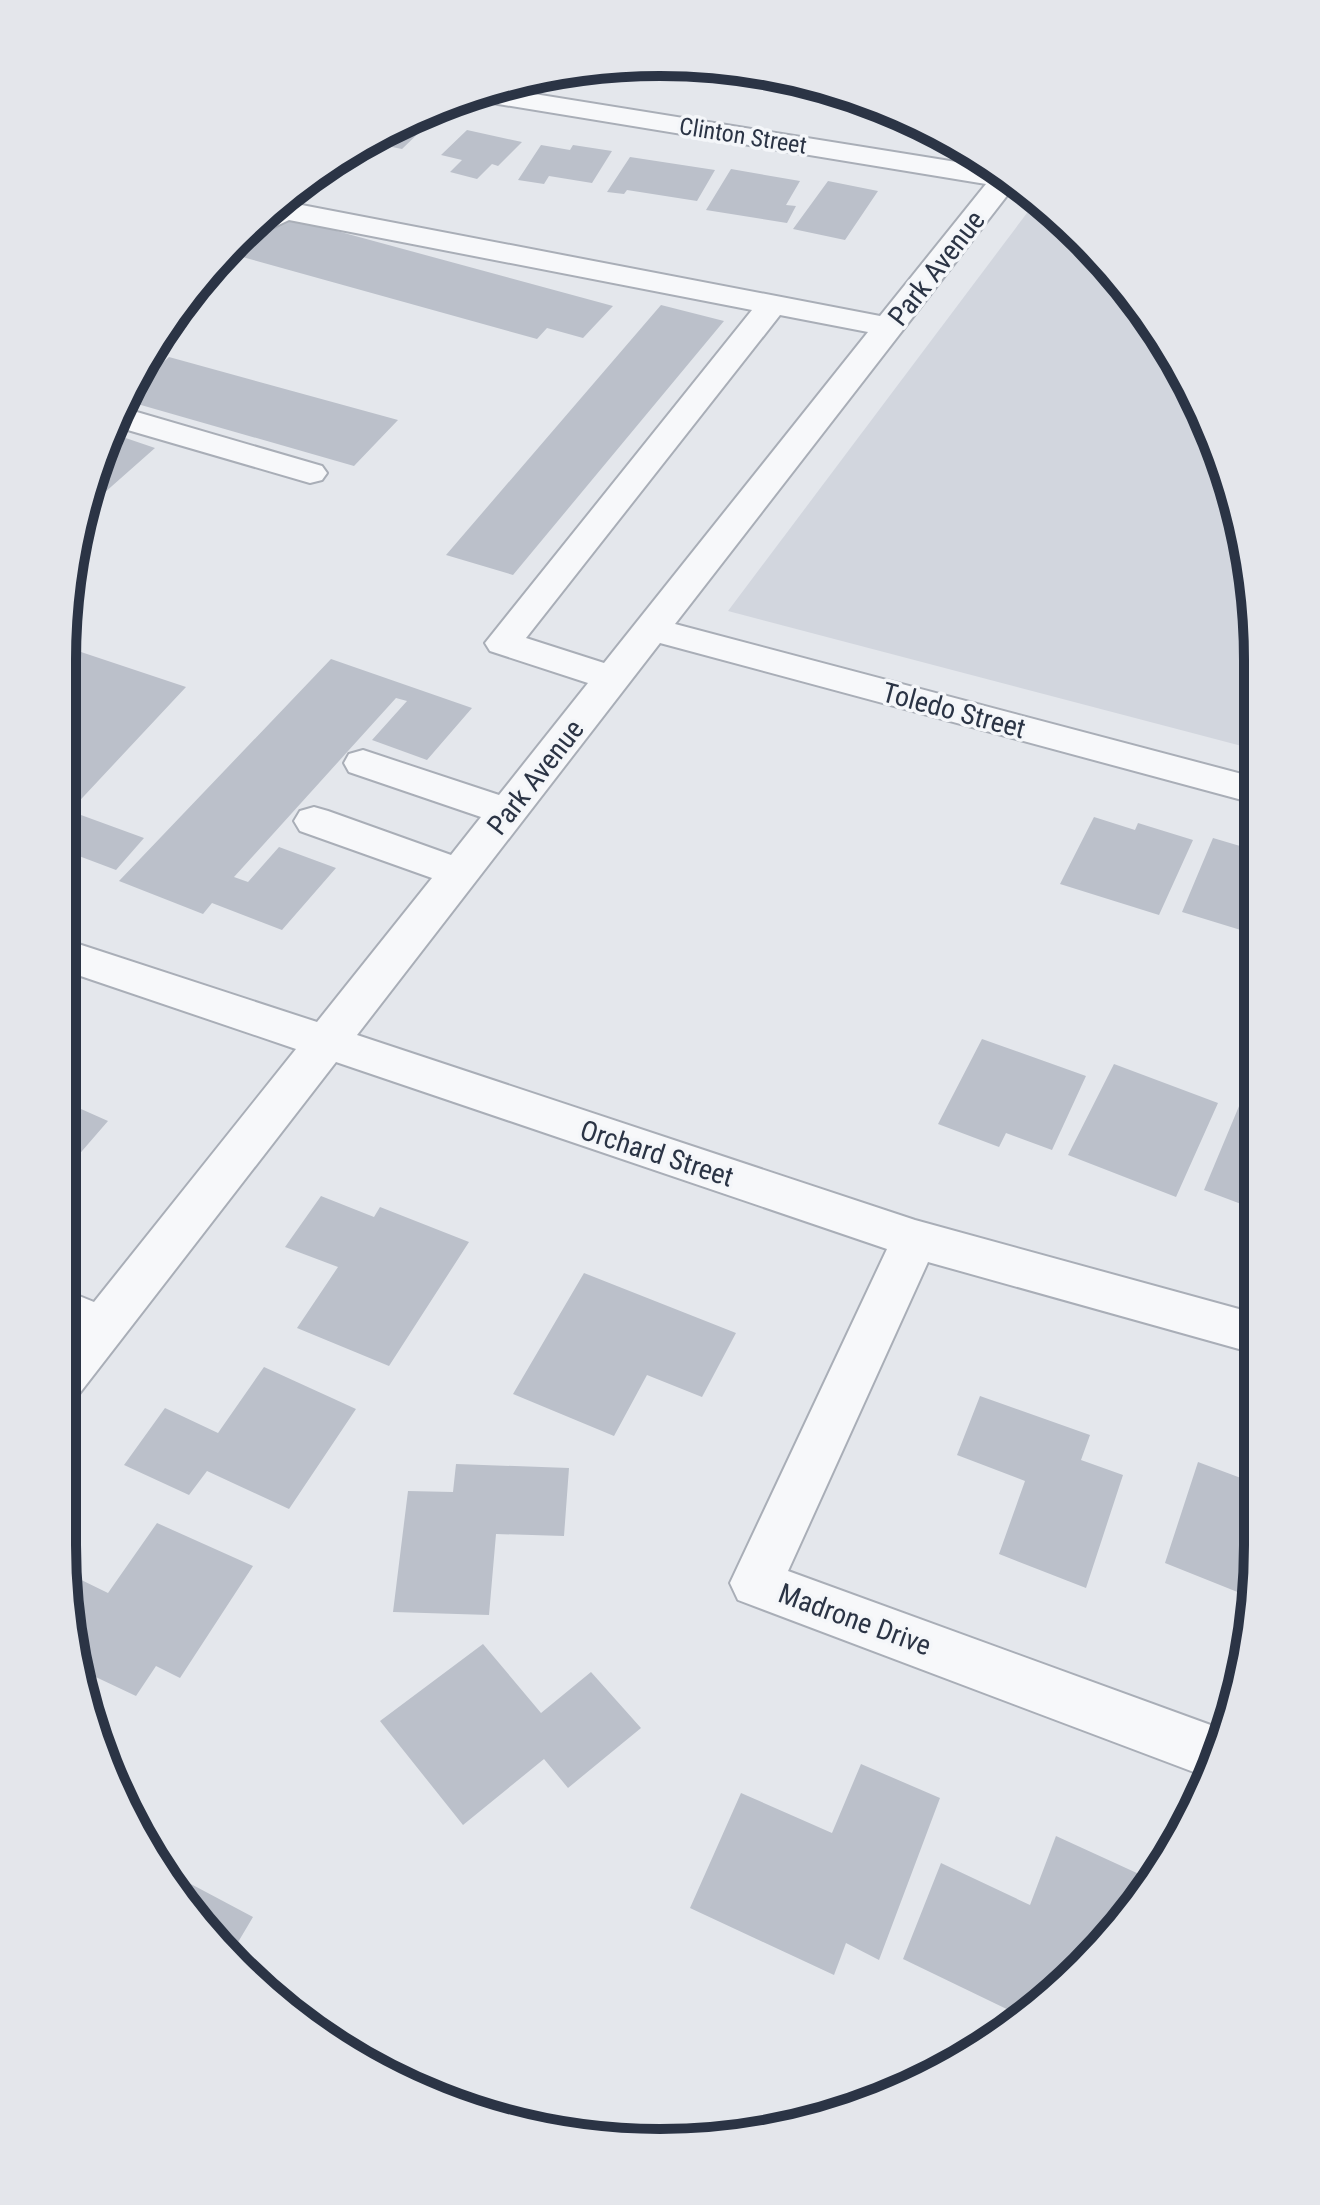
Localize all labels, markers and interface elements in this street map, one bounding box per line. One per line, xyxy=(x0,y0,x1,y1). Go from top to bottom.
street label: Clinton Street xyxy=(677,112,809,160)
street label: Park Avenue xyxy=(881,204,992,332)
street label: Toledo Street xyxy=(879,676,1029,745)
street label: Park Avenue xyxy=(480,713,591,841)
street label: Orchard Street xyxy=(576,1113,738,1194)
street label: Madrone Drive xyxy=(774,1577,936,1662)

